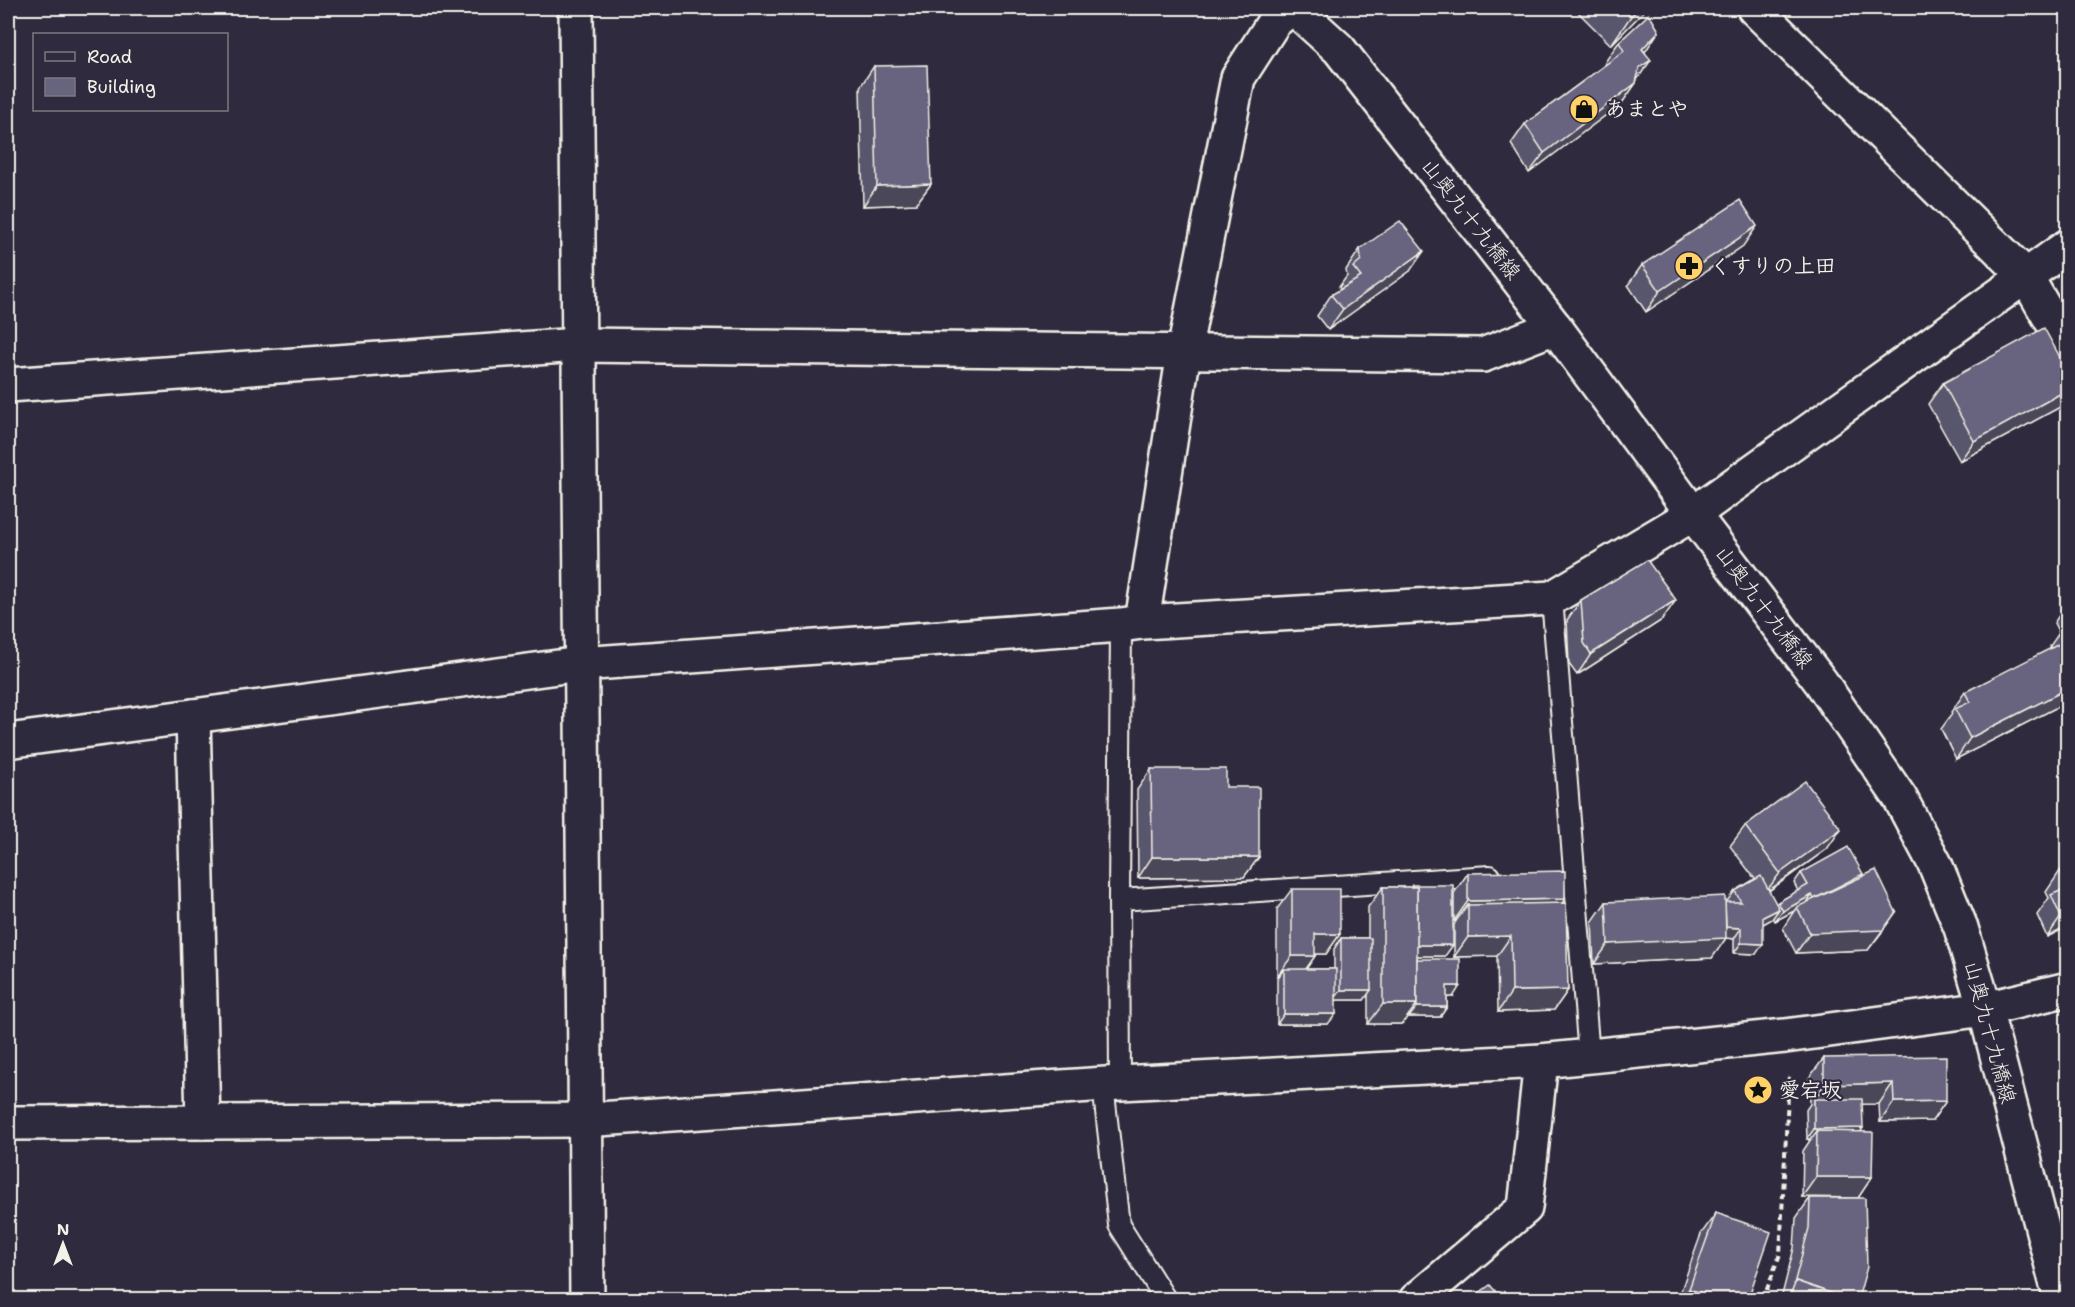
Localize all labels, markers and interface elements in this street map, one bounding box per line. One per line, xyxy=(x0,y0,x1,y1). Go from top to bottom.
legend xyxy=(33,33,228,111)
text: Road xyxy=(87,45,132,69)
text: Building xyxy=(87,75,156,99)
shop icon: あまとや xyxy=(1568,93,1600,125)
place label: あまとや xyxy=(1605,95,1689,123)
street label: 山奥九十九橋線 xyxy=(1415,152,1527,286)
pharmacy icon: くすりの上田 xyxy=(1673,250,1705,282)
place label: くすりの上田 xyxy=(1710,252,1836,280)
street label: 山奥九十九橋線 xyxy=(1709,540,1819,674)
street label: 山奥九十九橋線 xyxy=(1957,957,2023,1107)
place icon: 愛宕坂 xyxy=(1742,1074,1774,1106)
place label: 愛宕坂 xyxy=(1779,1076,1842,1104)
north arrow xyxy=(33,1214,93,1274)
text: N xyxy=(57,1219,69,1240)

